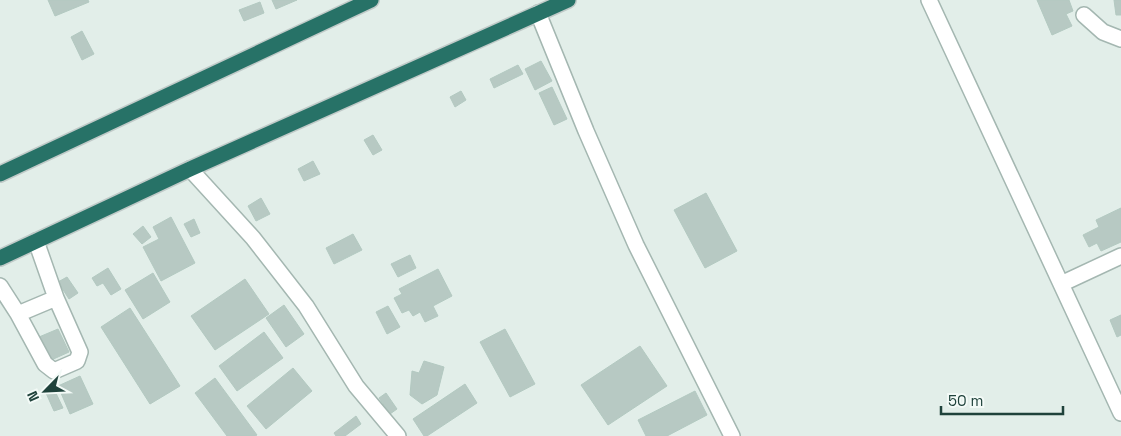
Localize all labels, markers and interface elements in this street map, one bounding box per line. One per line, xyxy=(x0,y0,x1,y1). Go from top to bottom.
north arrow xyxy=(20,366,70,416)
scale bar xyxy=(941,384,1064,416)
text: N xyxy=(23,388,43,404)
text: 50 m xyxy=(948,391,983,410)

